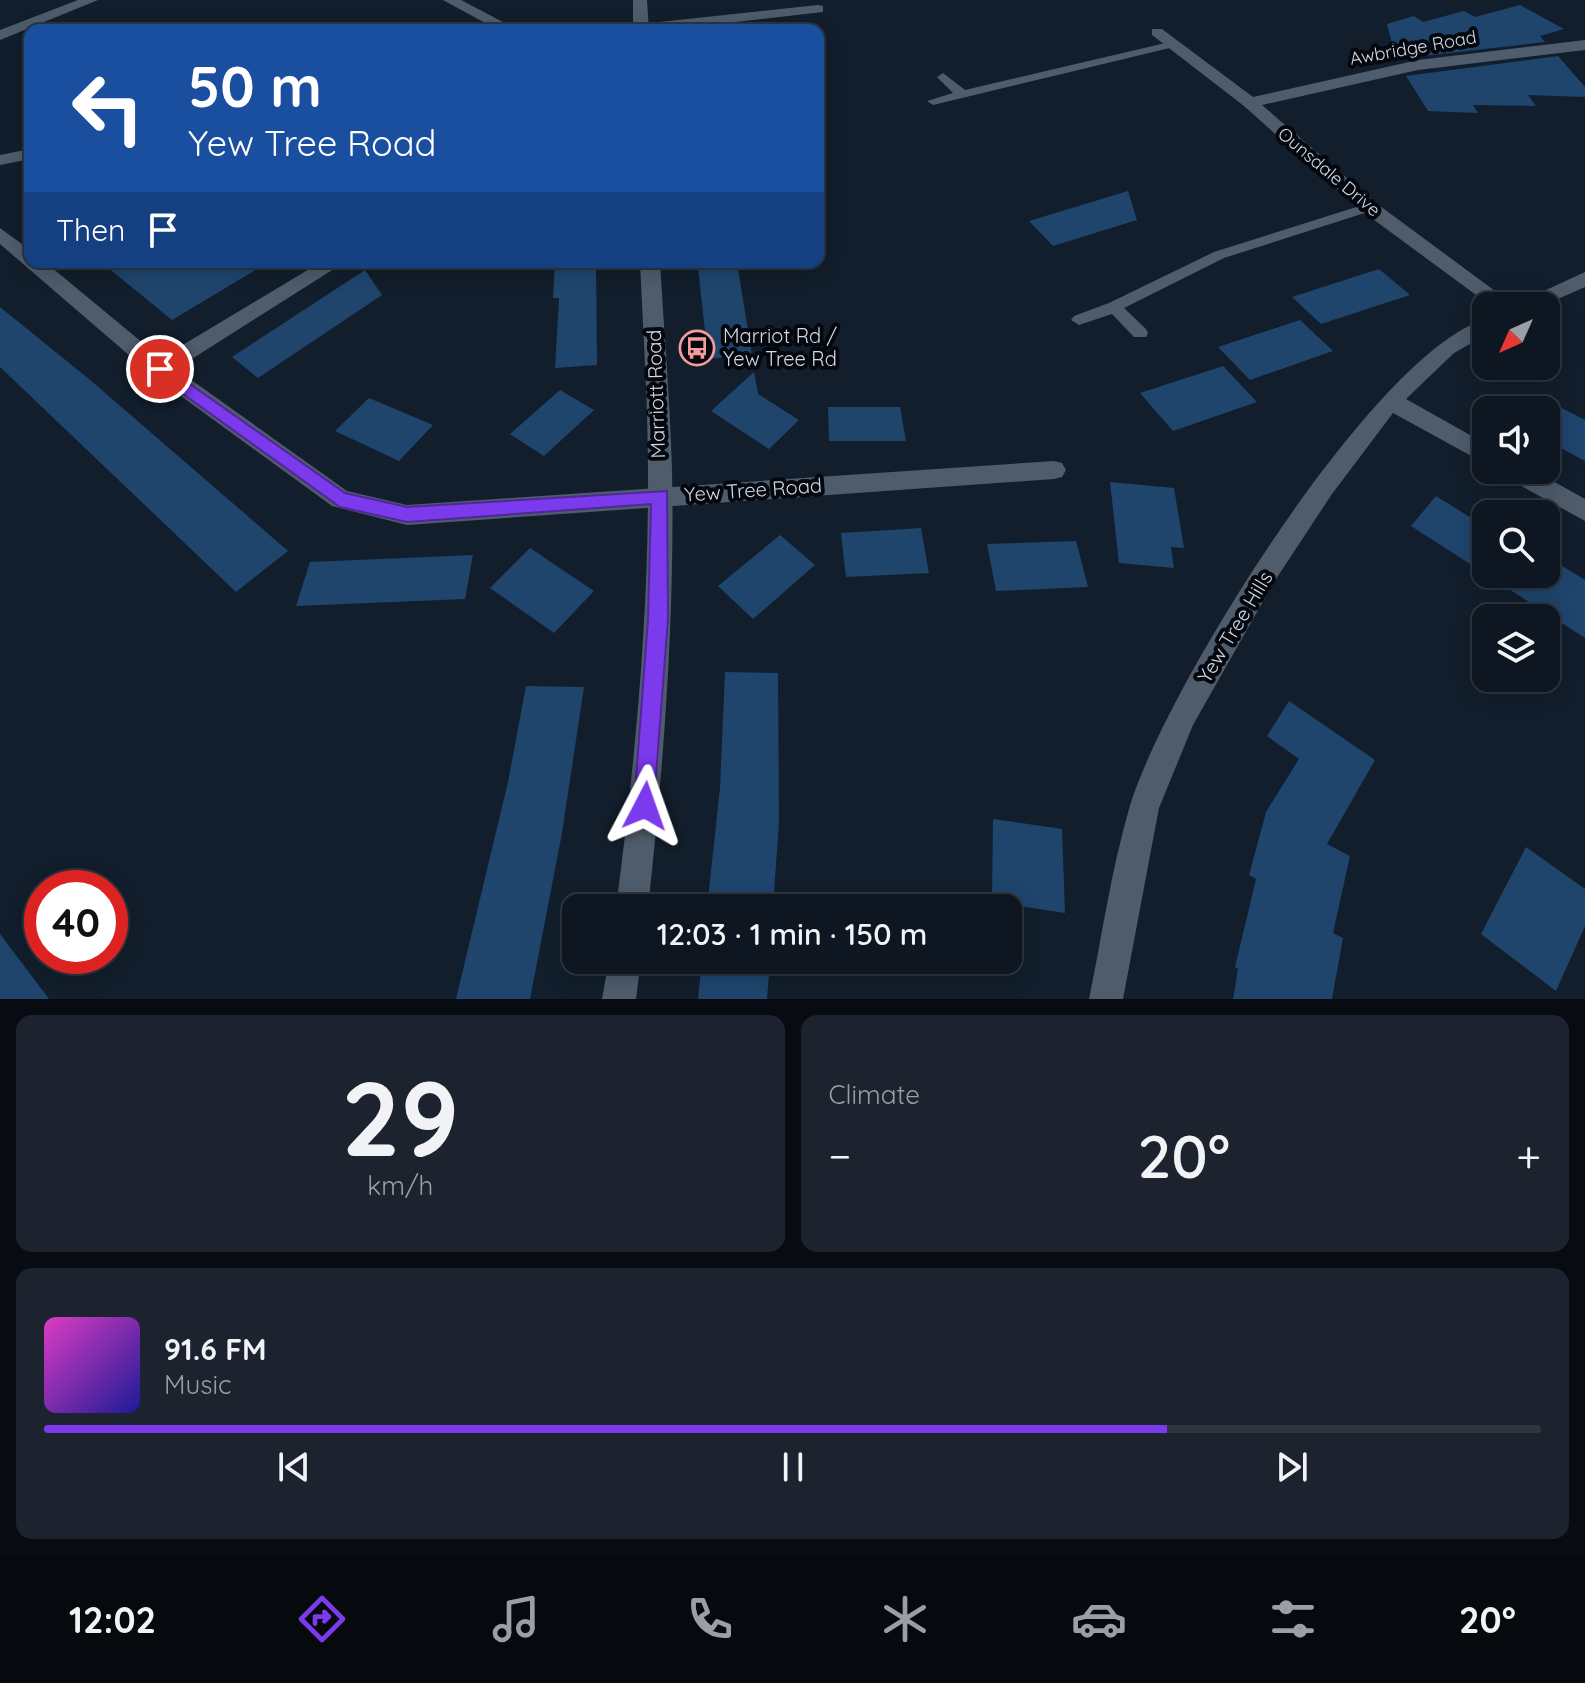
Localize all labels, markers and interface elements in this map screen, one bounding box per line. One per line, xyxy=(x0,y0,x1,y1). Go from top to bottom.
street label: Awbridge Road xyxy=(1348,25,1478,70)
text: 50 m xyxy=(188,51,322,121)
icon: left xyxy=(56,56,160,160)
text: Yew Tree Road xyxy=(188,120,436,165)
street label: Ounsdale Drive xyxy=(1273,122,1385,221)
icon: arrive xyxy=(141,208,185,252)
text: Then xyxy=(56,211,125,249)
north arrow xyxy=(1472,292,1560,380)
map controls xyxy=(1472,292,1560,692)
place label: Marriot Rd / Yew Tree Rd xyxy=(723,323,838,371)
street label: Marriott Road xyxy=(641,329,670,459)
bus stop icon: Marriot Rd / Yew Tree Rd xyxy=(678,329,716,367)
pin xyxy=(126,335,194,403)
icon: arrive xyxy=(138,347,182,391)
button: sound xyxy=(1472,396,1560,484)
street label: Yew Tree Road xyxy=(683,472,823,507)
button: search xyxy=(1472,500,1560,588)
street label: Yew Tree Hills xyxy=(1192,566,1278,687)
button: layers xyxy=(1472,604,1560,692)
position arrow xyxy=(603,764,687,848)
speed limit sign: 40 xyxy=(24,870,128,974)
text: 12:03 · 1 min · 150 m xyxy=(657,915,927,953)
text: 29 xyxy=(341,1052,459,1182)
text: Climate xyxy=(829,1078,920,1111)
text: 20° xyxy=(1137,1118,1230,1193)
text: − xyxy=(829,1128,851,1183)
text: + xyxy=(1516,1128,1541,1183)
text: km/h xyxy=(367,1169,433,1202)
text: 91.6 FM xyxy=(164,1330,267,1368)
text: Music xyxy=(164,1368,232,1401)
icon: previous xyxy=(272,1445,316,1489)
icon: pause xyxy=(771,1445,815,1489)
icon: next xyxy=(1270,1445,1314,1489)
icon: directions xyxy=(294,1591,350,1647)
icon: music xyxy=(488,1591,544,1647)
icon: phone xyxy=(682,1591,738,1647)
icon: climate xyxy=(877,1591,933,1647)
icon: car xyxy=(1071,1591,1127,1647)
icon: filters xyxy=(1265,1591,1321,1647)
text: 12:02 xyxy=(69,1597,156,1642)
text: 20° xyxy=(1459,1597,1516,1642)

